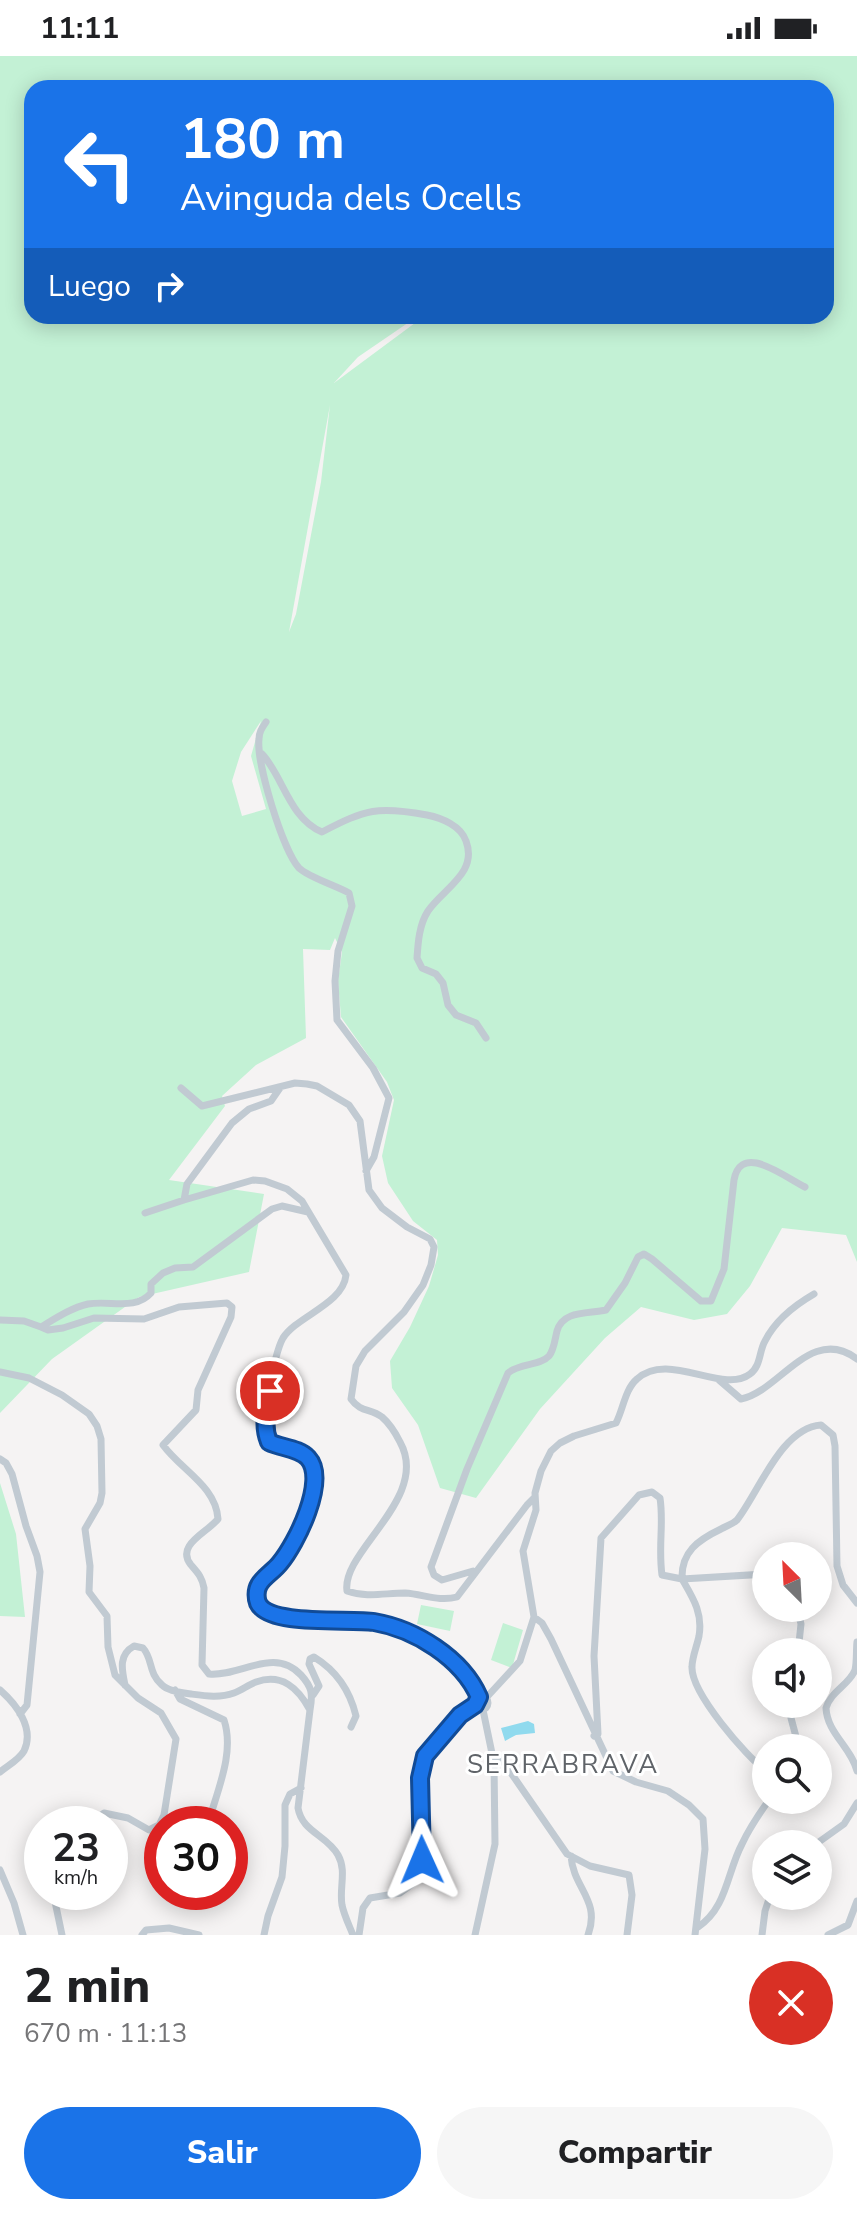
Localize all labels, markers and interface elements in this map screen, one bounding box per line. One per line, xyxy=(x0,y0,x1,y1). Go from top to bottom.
text: 11:11 xyxy=(40,8,119,49)
text: 180 m xyxy=(180,101,345,178)
icon: left xyxy=(48,112,152,216)
text: Avinguda dels Ocells xyxy=(180,174,522,223)
icon: right xyxy=(147,264,191,308)
text: Luego xyxy=(48,266,131,307)
pin xyxy=(236,1357,304,1425)
icon: arrive xyxy=(248,1369,292,1413)
north arrow xyxy=(752,1542,832,1622)
map controls xyxy=(752,1542,832,1910)
button: sound xyxy=(752,1638,832,1718)
button: search xyxy=(752,1734,832,1814)
district label: SERRABRAVA xyxy=(467,1747,659,1782)
speed limit sign: 30 xyxy=(144,1806,248,1910)
position arrow xyxy=(380,1818,464,1902)
text: 23 xyxy=(52,1821,100,1875)
button: layers xyxy=(752,1830,832,1910)
text: km/h xyxy=(54,1864,98,1891)
text: 2 min xyxy=(24,1953,150,2019)
button: close xyxy=(749,1961,833,2045)
text: 670 m · 11:13 xyxy=(24,2016,187,2051)
button: Salir xyxy=(24,2107,421,2199)
button: Compartir xyxy=(437,2107,833,2199)

